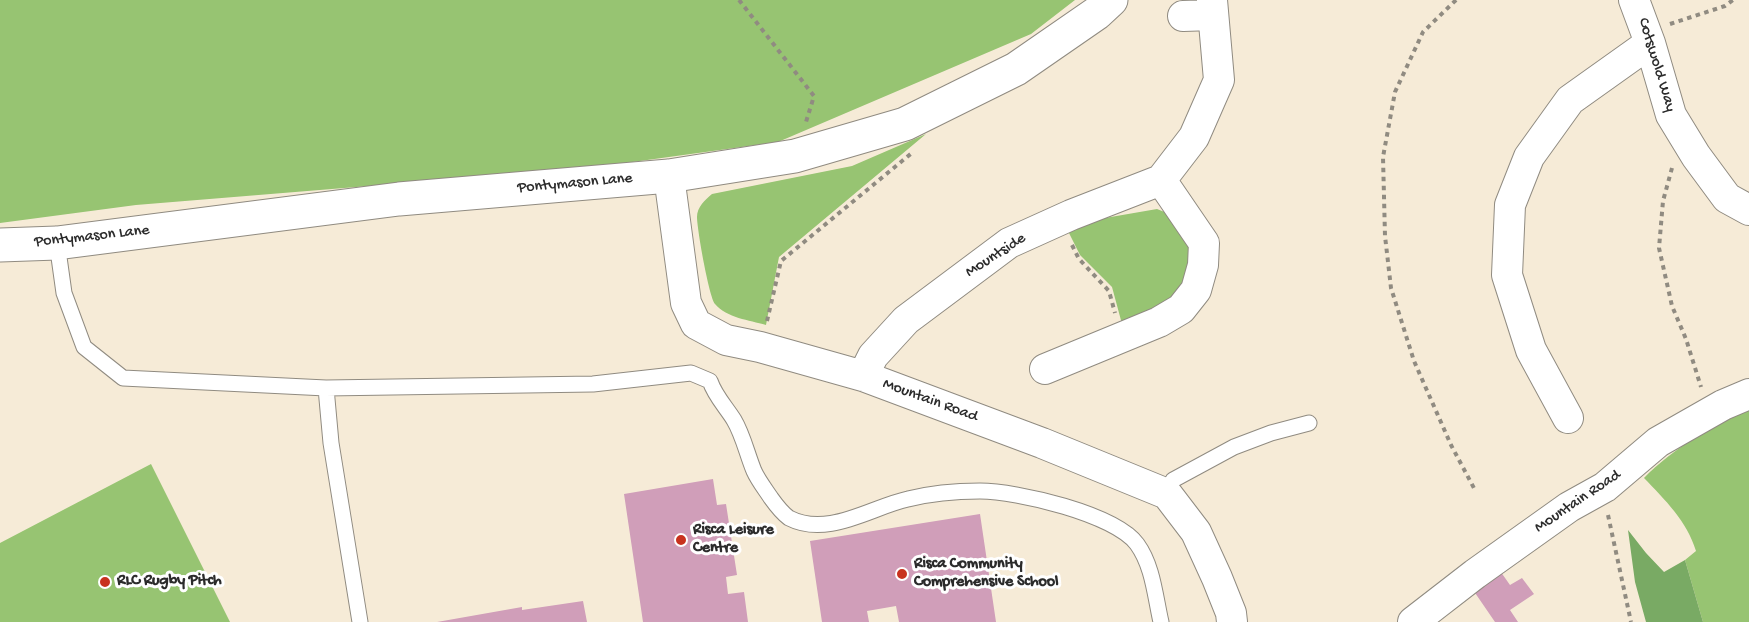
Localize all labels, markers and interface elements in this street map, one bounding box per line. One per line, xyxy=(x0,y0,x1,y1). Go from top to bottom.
street label: Cotswold Way xyxy=(1633,16,1679,114)
street label: Pontymason Lane xyxy=(517,169,633,199)
street label: Pontymason Lane xyxy=(34,221,150,253)
street label: Mountside xyxy=(962,229,1030,283)
street label: Mountain Road xyxy=(880,375,980,427)
street label: Mountain Road xyxy=(1531,466,1625,538)
place label: Risca Leisure Centre xyxy=(693,521,774,559)
marker: Risca Leisure Centre xyxy=(674,533,688,547)
place label: Risca Community Comprehensive School xyxy=(914,555,1059,593)
marker: Risca Community Comprehensive School xyxy=(895,567,909,581)
place label: RLC Rugby Pitch xyxy=(117,572,222,592)
marker: RLC Rugby Pitch xyxy=(98,575,112,589)

